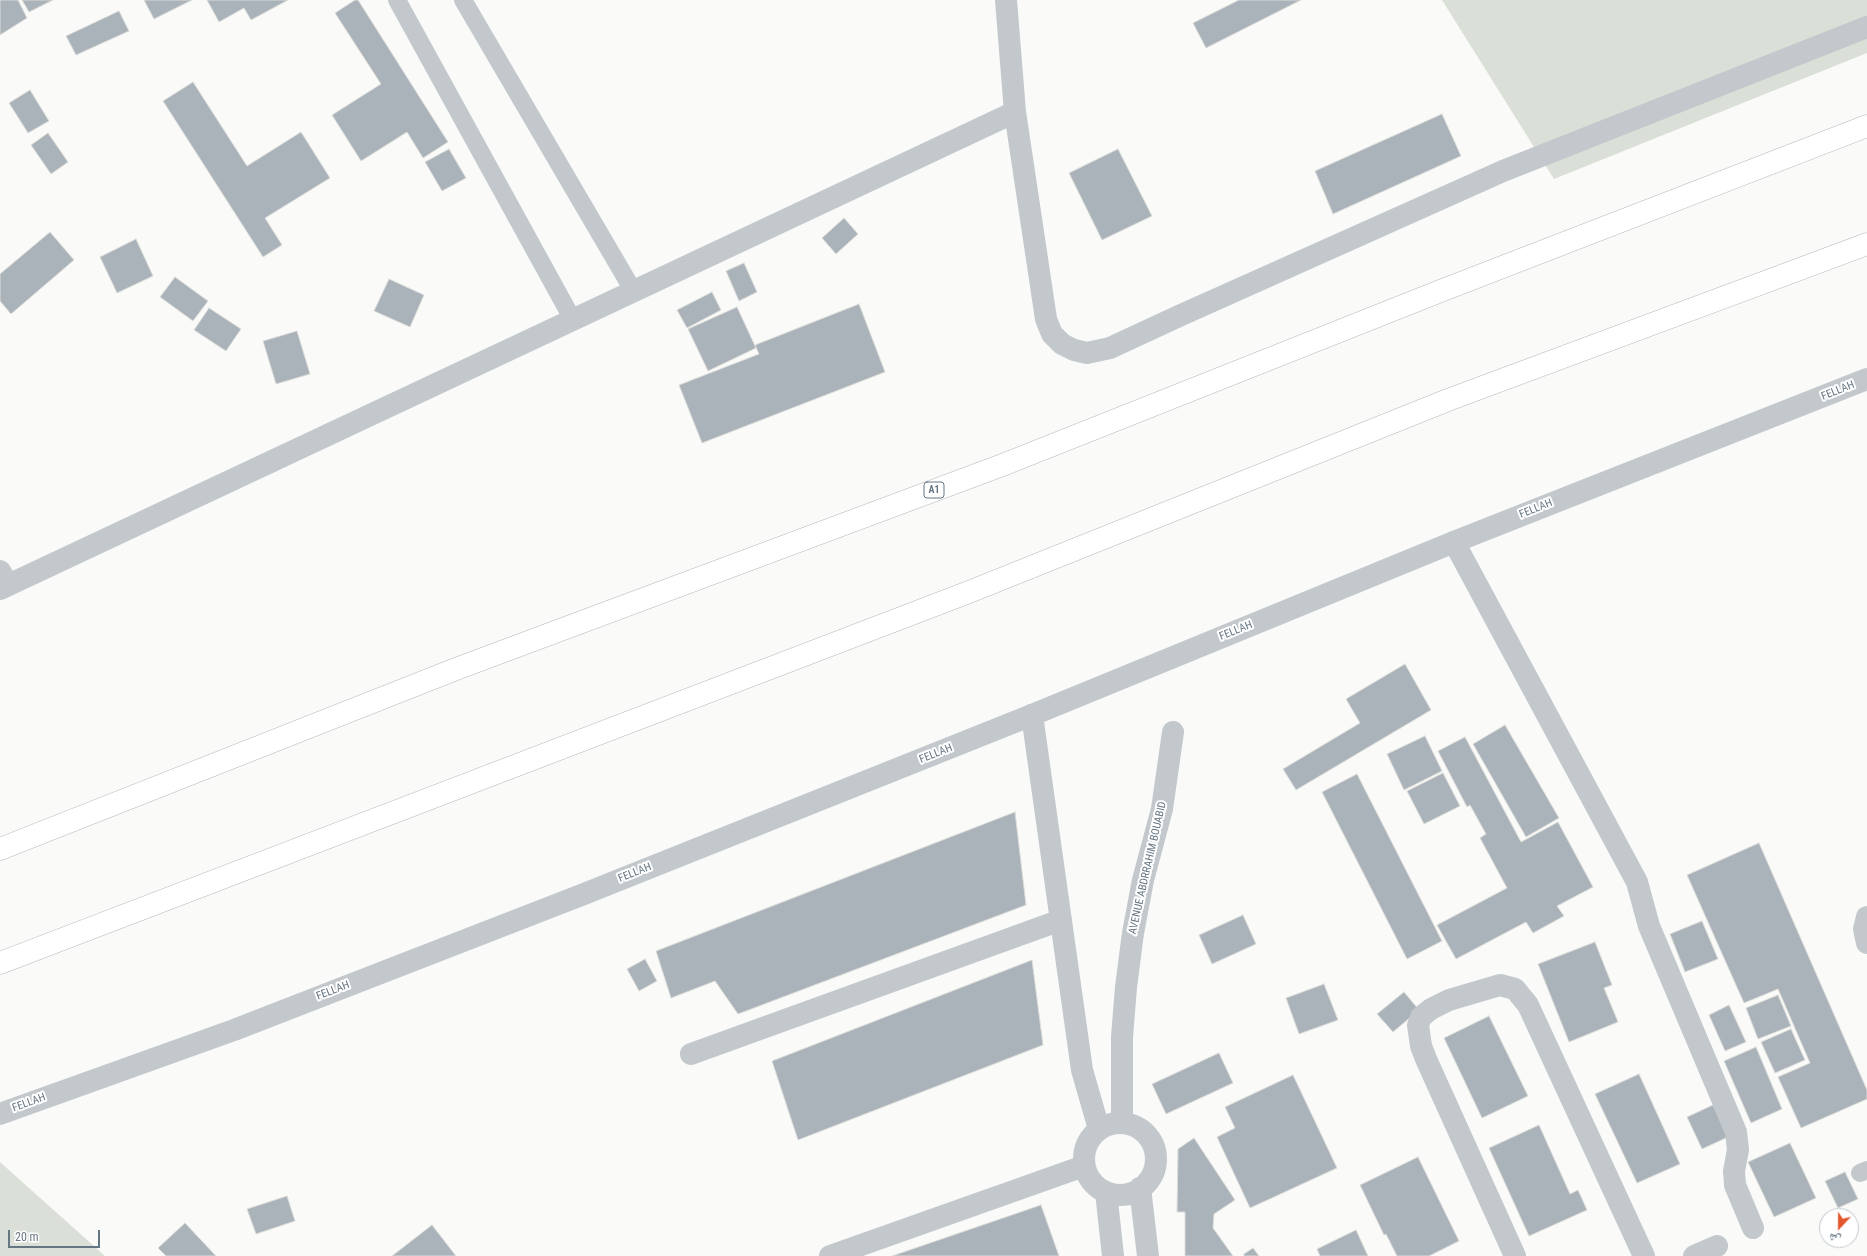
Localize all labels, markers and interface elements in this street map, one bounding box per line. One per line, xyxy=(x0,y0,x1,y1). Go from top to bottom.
street label: FELLAH xyxy=(1820,378,1856,404)
road number: A1 xyxy=(924,482,944,498)
street label: FELLAH xyxy=(1518,496,1554,522)
street label: FELLAH xyxy=(1218,618,1254,644)
street label: FELLAH xyxy=(918,741,954,767)
street label: AVENUE ABDRRAHIM BOUABID xyxy=(1126,800,1170,936)
street label: FELLAH xyxy=(617,860,653,886)
street label: FELLAH xyxy=(315,979,351,1003)
street label: FELLAH xyxy=(11,1091,47,1115)
north arrow xyxy=(1819,1208,1859,1248)
scale bar xyxy=(10,1222,102,1248)
text: 20 m xyxy=(15,1230,39,1244)
text: ش xyxy=(1827,1230,1843,1247)

